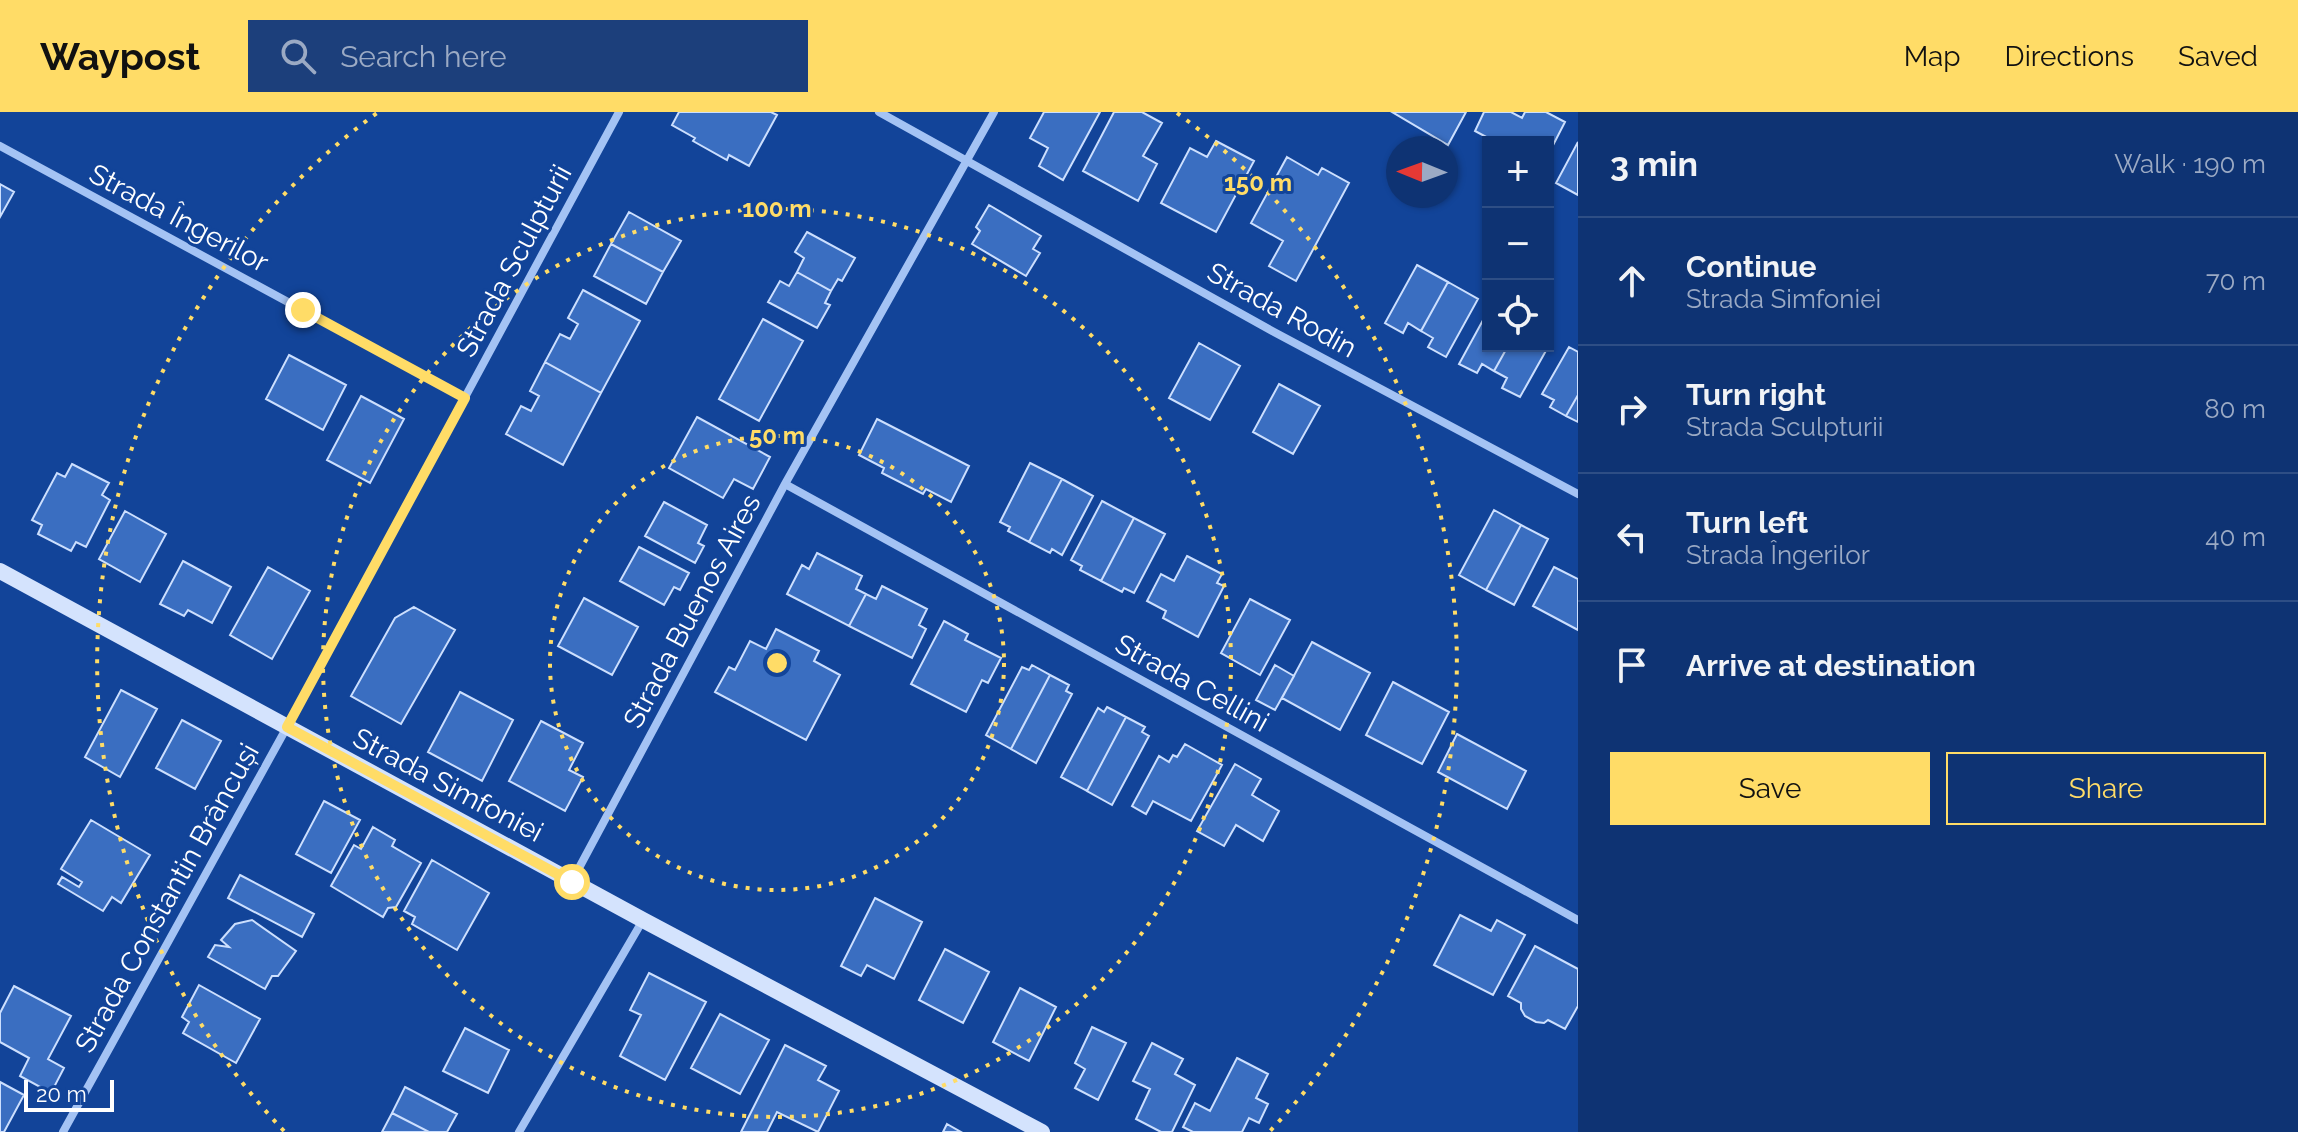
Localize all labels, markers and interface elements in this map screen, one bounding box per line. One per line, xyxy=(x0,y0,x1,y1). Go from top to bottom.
search box xyxy=(248,20,808,92)
text: Waypost xyxy=(40,34,200,79)
icon: search xyxy=(276,34,320,78)
text: Search here xyxy=(340,39,507,74)
text: Map xyxy=(1904,40,1961,73)
text: Directions xyxy=(2005,40,2134,73)
text: Saved xyxy=(2178,40,2258,73)
north arrow xyxy=(1386,136,1458,208)
map controls xyxy=(1482,136,1554,352)
button: + xyxy=(1482,136,1554,208)
text: 3 min xyxy=(1610,144,1698,184)
text: Walk · 190 m xyxy=(2114,149,2266,179)
street label: Strada Îngerilor xyxy=(84,157,274,279)
street label: Strada Sculpturii xyxy=(450,159,578,363)
text: 150 m xyxy=(1224,168,1292,197)
text: 100 m xyxy=(742,194,812,223)
button: − xyxy=(1482,208,1554,280)
text: Continue xyxy=(1686,249,1817,284)
street label: Strada Rodin xyxy=(1202,255,1362,365)
icon: ahead xyxy=(1610,259,1654,303)
text: 70 m xyxy=(2206,266,2266,296)
button: locate xyxy=(1482,280,1554,352)
text: Strada Simfoniei xyxy=(1686,284,1881,314)
route end xyxy=(285,292,321,328)
text: Turn right xyxy=(1686,377,1826,412)
icon: right xyxy=(1610,387,1654,431)
text: 80 m xyxy=(2204,394,2266,424)
text: Strada Sculpturii xyxy=(1686,412,1884,442)
text: 50 m xyxy=(749,421,805,450)
street label: Strada Buenos Aires xyxy=(616,489,768,733)
text: Turn left xyxy=(1686,505,1808,540)
icon: left xyxy=(1610,515,1654,559)
text: 40 m xyxy=(2205,522,2266,552)
text: Strada Îngerilor xyxy=(1686,540,1870,570)
street label: Strada Cellini xyxy=(1109,627,1275,739)
icon: arrive xyxy=(1610,643,1654,687)
text: Arrive at destination xyxy=(1686,648,1976,683)
centre of rings xyxy=(763,649,791,677)
street label: Strada Simfoniei xyxy=(348,721,548,849)
street label: Strada Constantin Brâncuși xyxy=(68,738,266,1058)
button: Save xyxy=(1610,752,1930,825)
button: Share xyxy=(1946,752,2266,825)
route start xyxy=(554,864,590,900)
scale bar xyxy=(24,1076,114,1112)
text: 20 m xyxy=(36,1081,87,1107)

